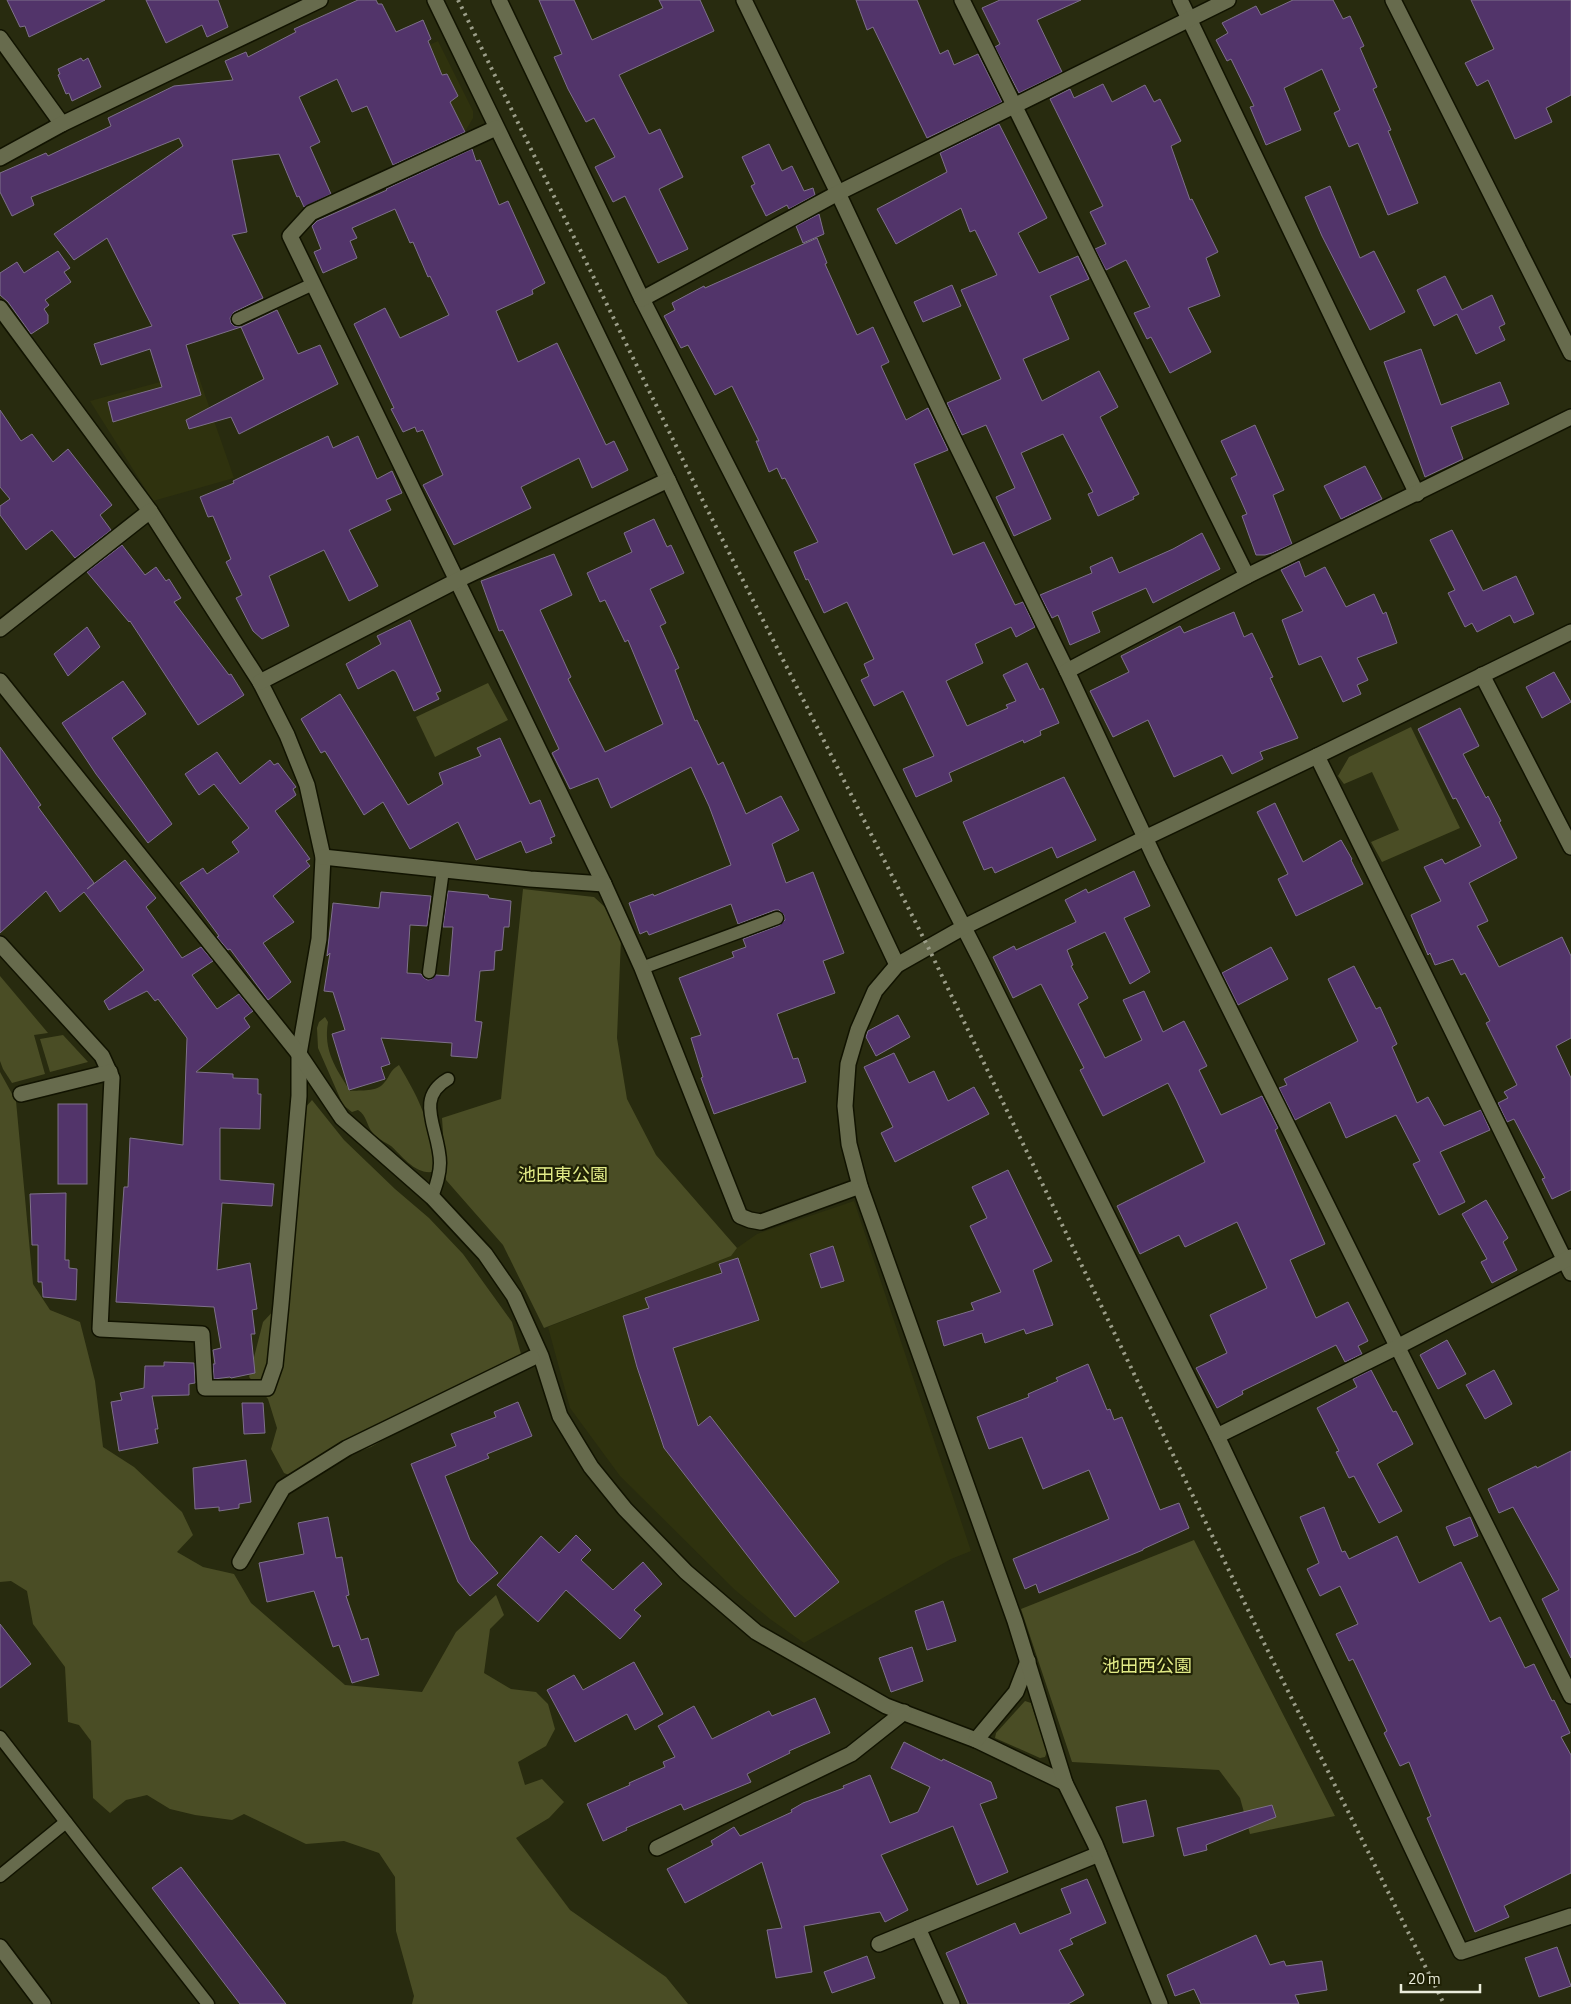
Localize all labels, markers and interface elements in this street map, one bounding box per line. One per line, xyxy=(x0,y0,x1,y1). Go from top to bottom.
park label: 池田東公園 xyxy=(518,1161,608,1188)
park label: 池田西公園 xyxy=(1102,1652,1192,1679)
scale bar xyxy=(1401,1962,1480,1994)
text: 20 m xyxy=(1408,1967,1441,1990)

